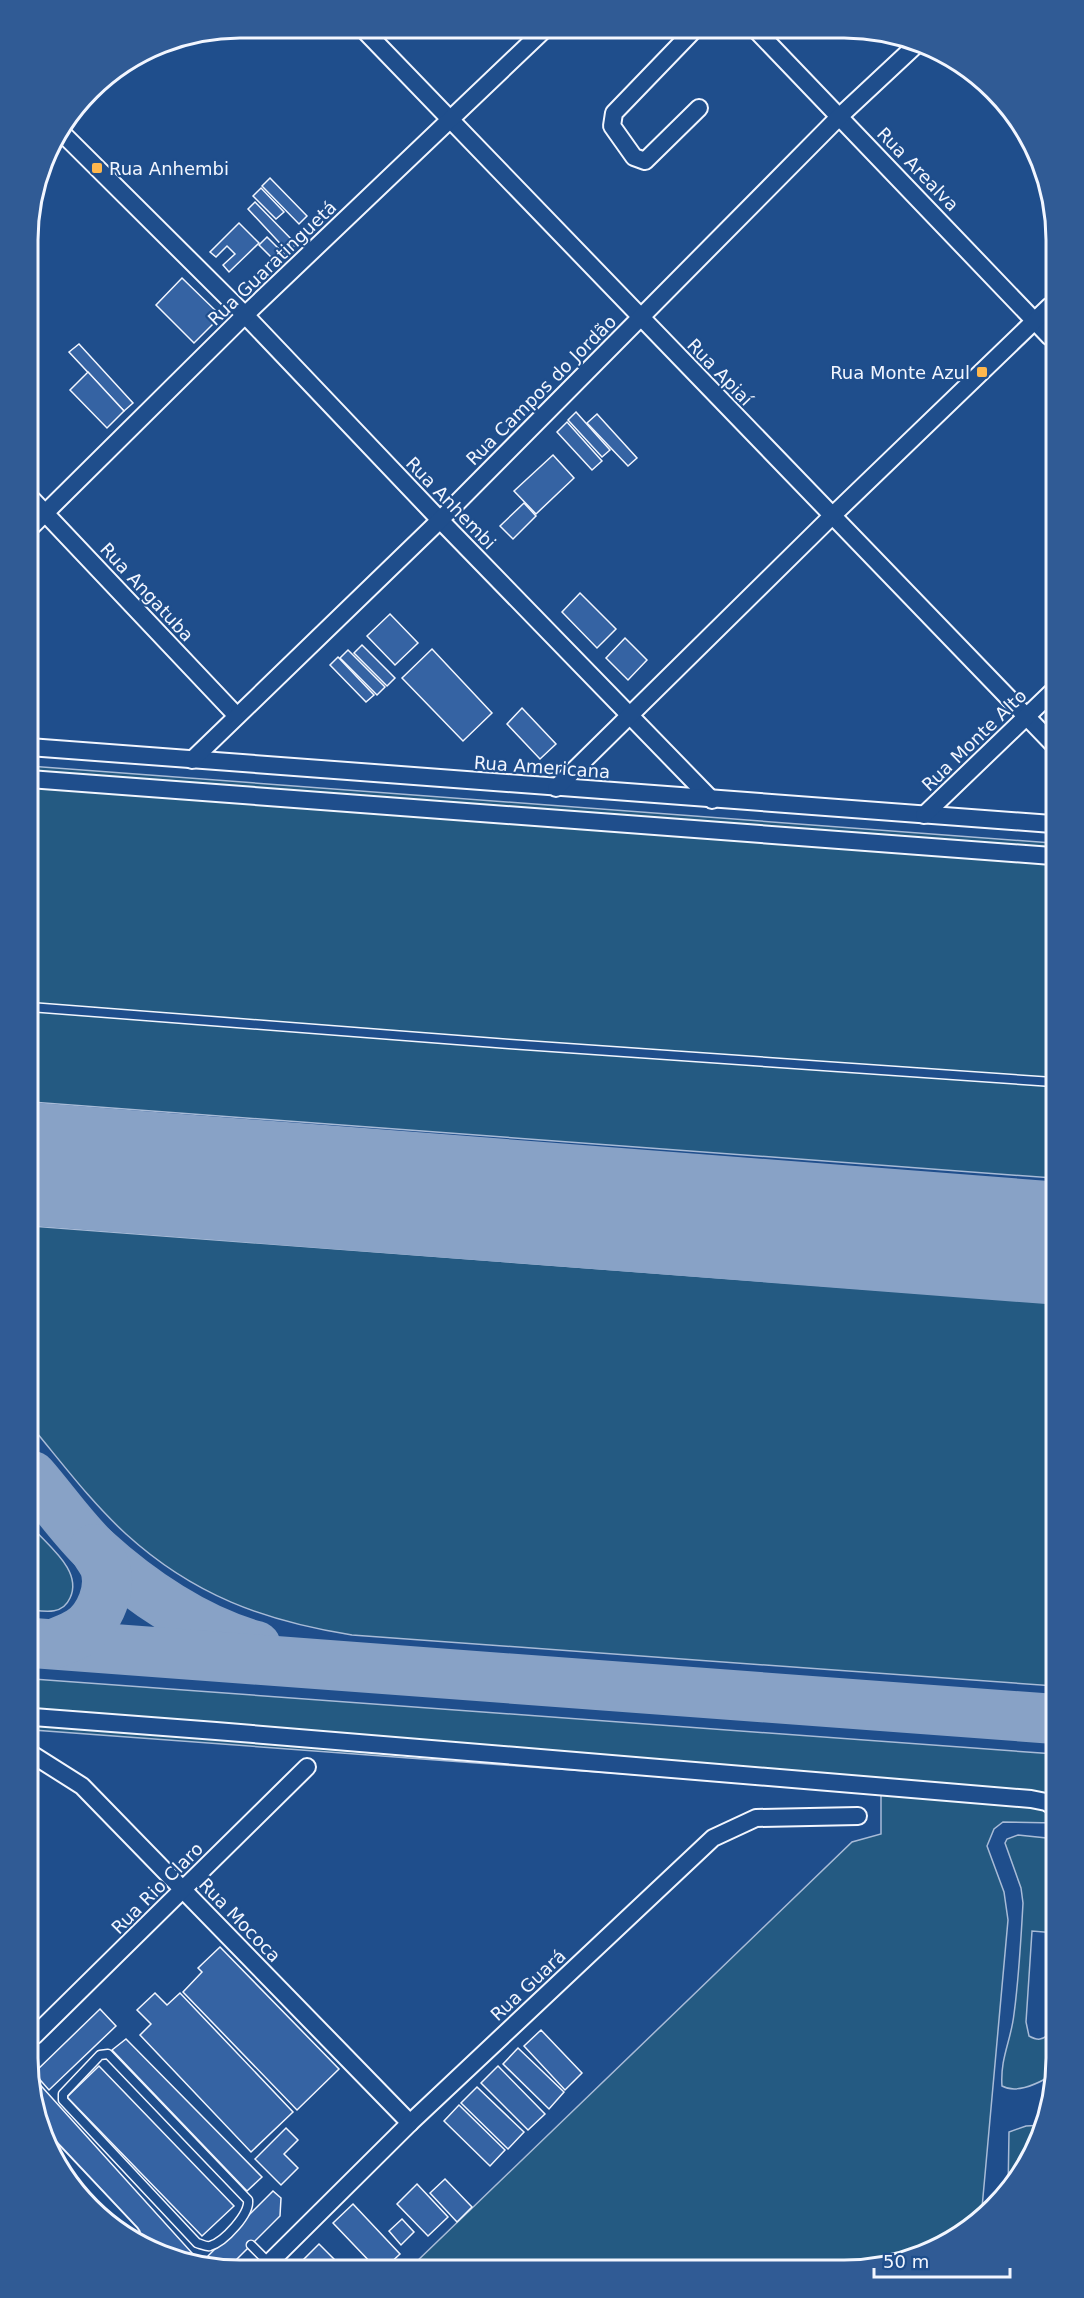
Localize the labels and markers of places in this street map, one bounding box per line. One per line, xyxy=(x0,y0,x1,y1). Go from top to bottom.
place label: Rua Anhembi xyxy=(109,158,229,179)
marker: Rua Anhembi xyxy=(90,161,104,175)
place label: Rua Monte Azul xyxy=(830,362,970,383)
marker: Rua Monte Azul xyxy=(975,365,989,379)

